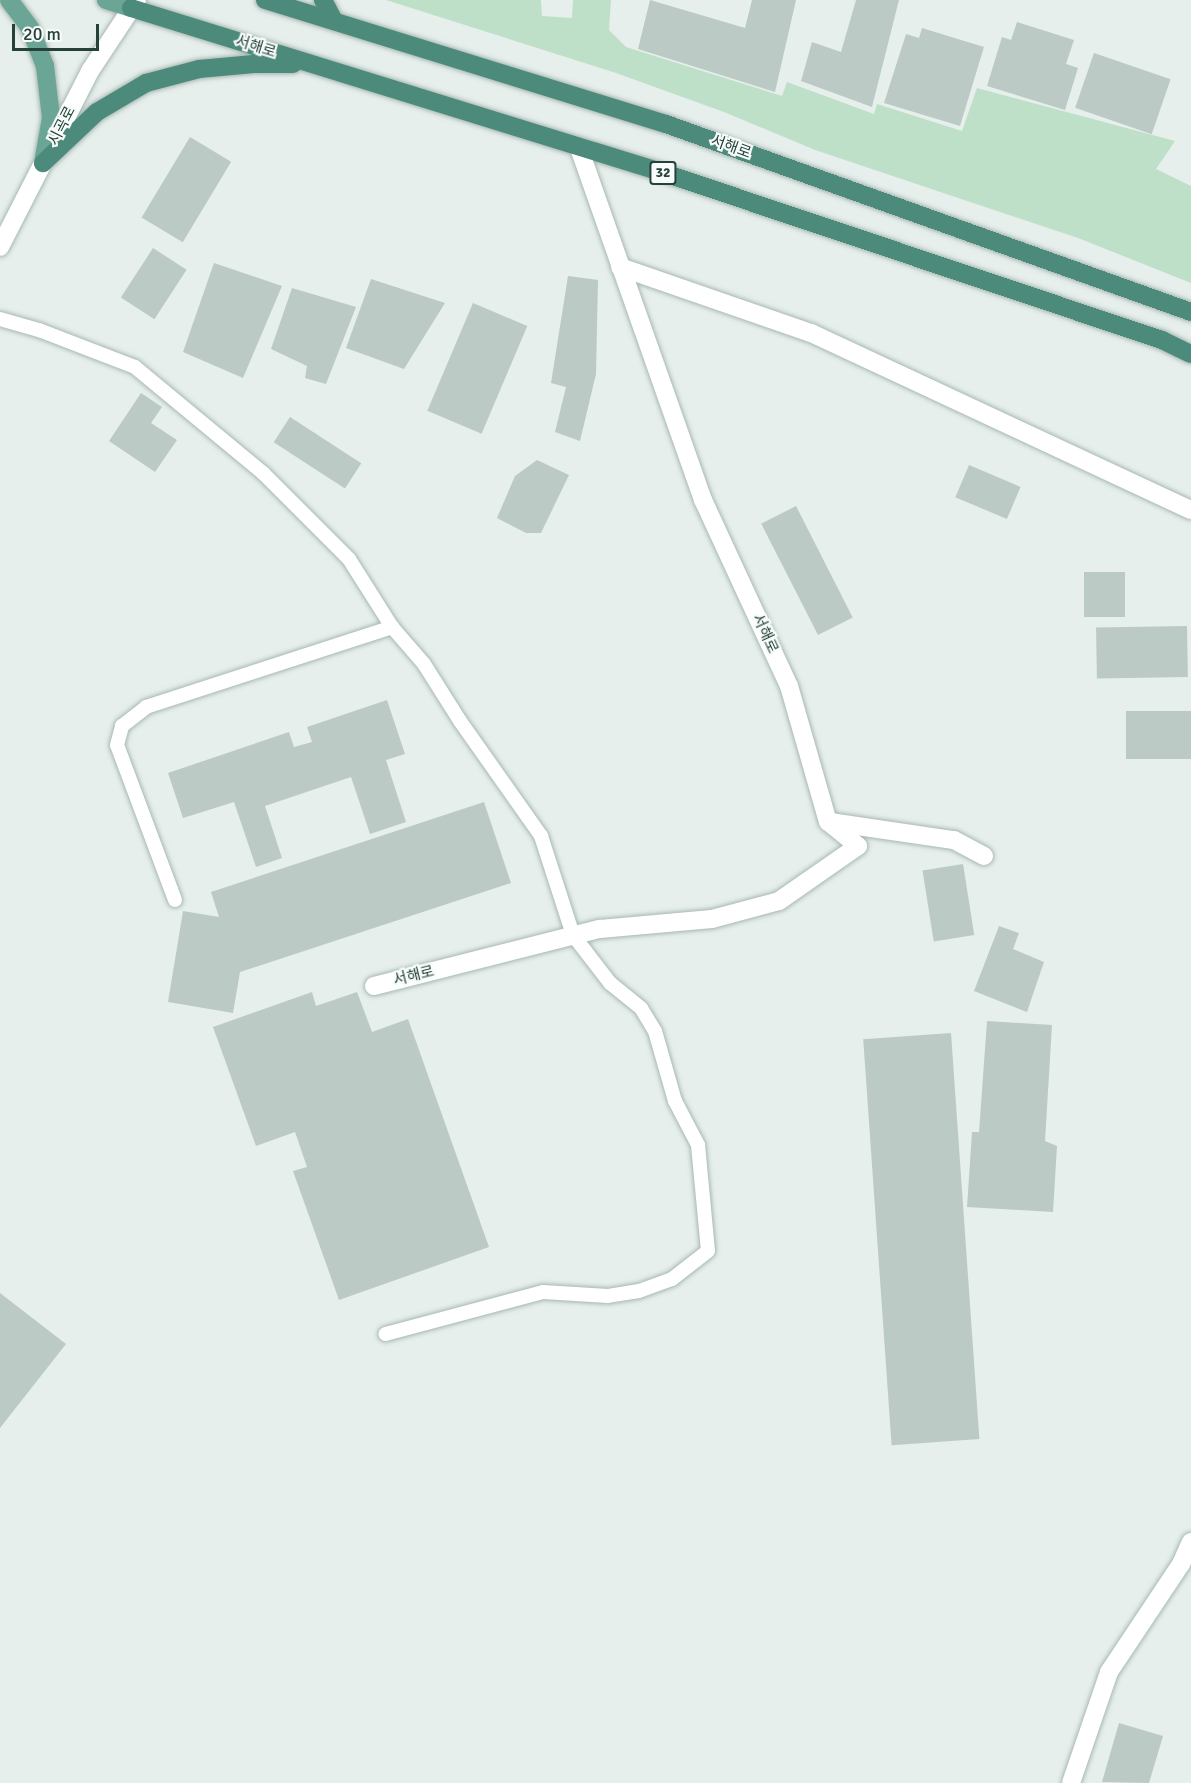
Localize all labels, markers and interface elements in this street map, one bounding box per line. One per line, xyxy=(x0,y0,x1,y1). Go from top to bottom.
scale bar xyxy=(15,12,102,50)
text: 20 m xyxy=(23,23,61,45)
street label: 서해로 xyxy=(234,32,278,62)
street label: 시곡로 xyxy=(45,103,79,149)
street label: 서해로 xyxy=(708,131,754,163)
road number: 32 xyxy=(648,162,678,184)
street label: 서해로 xyxy=(748,611,782,657)
street label: 서해로 xyxy=(392,962,436,990)

